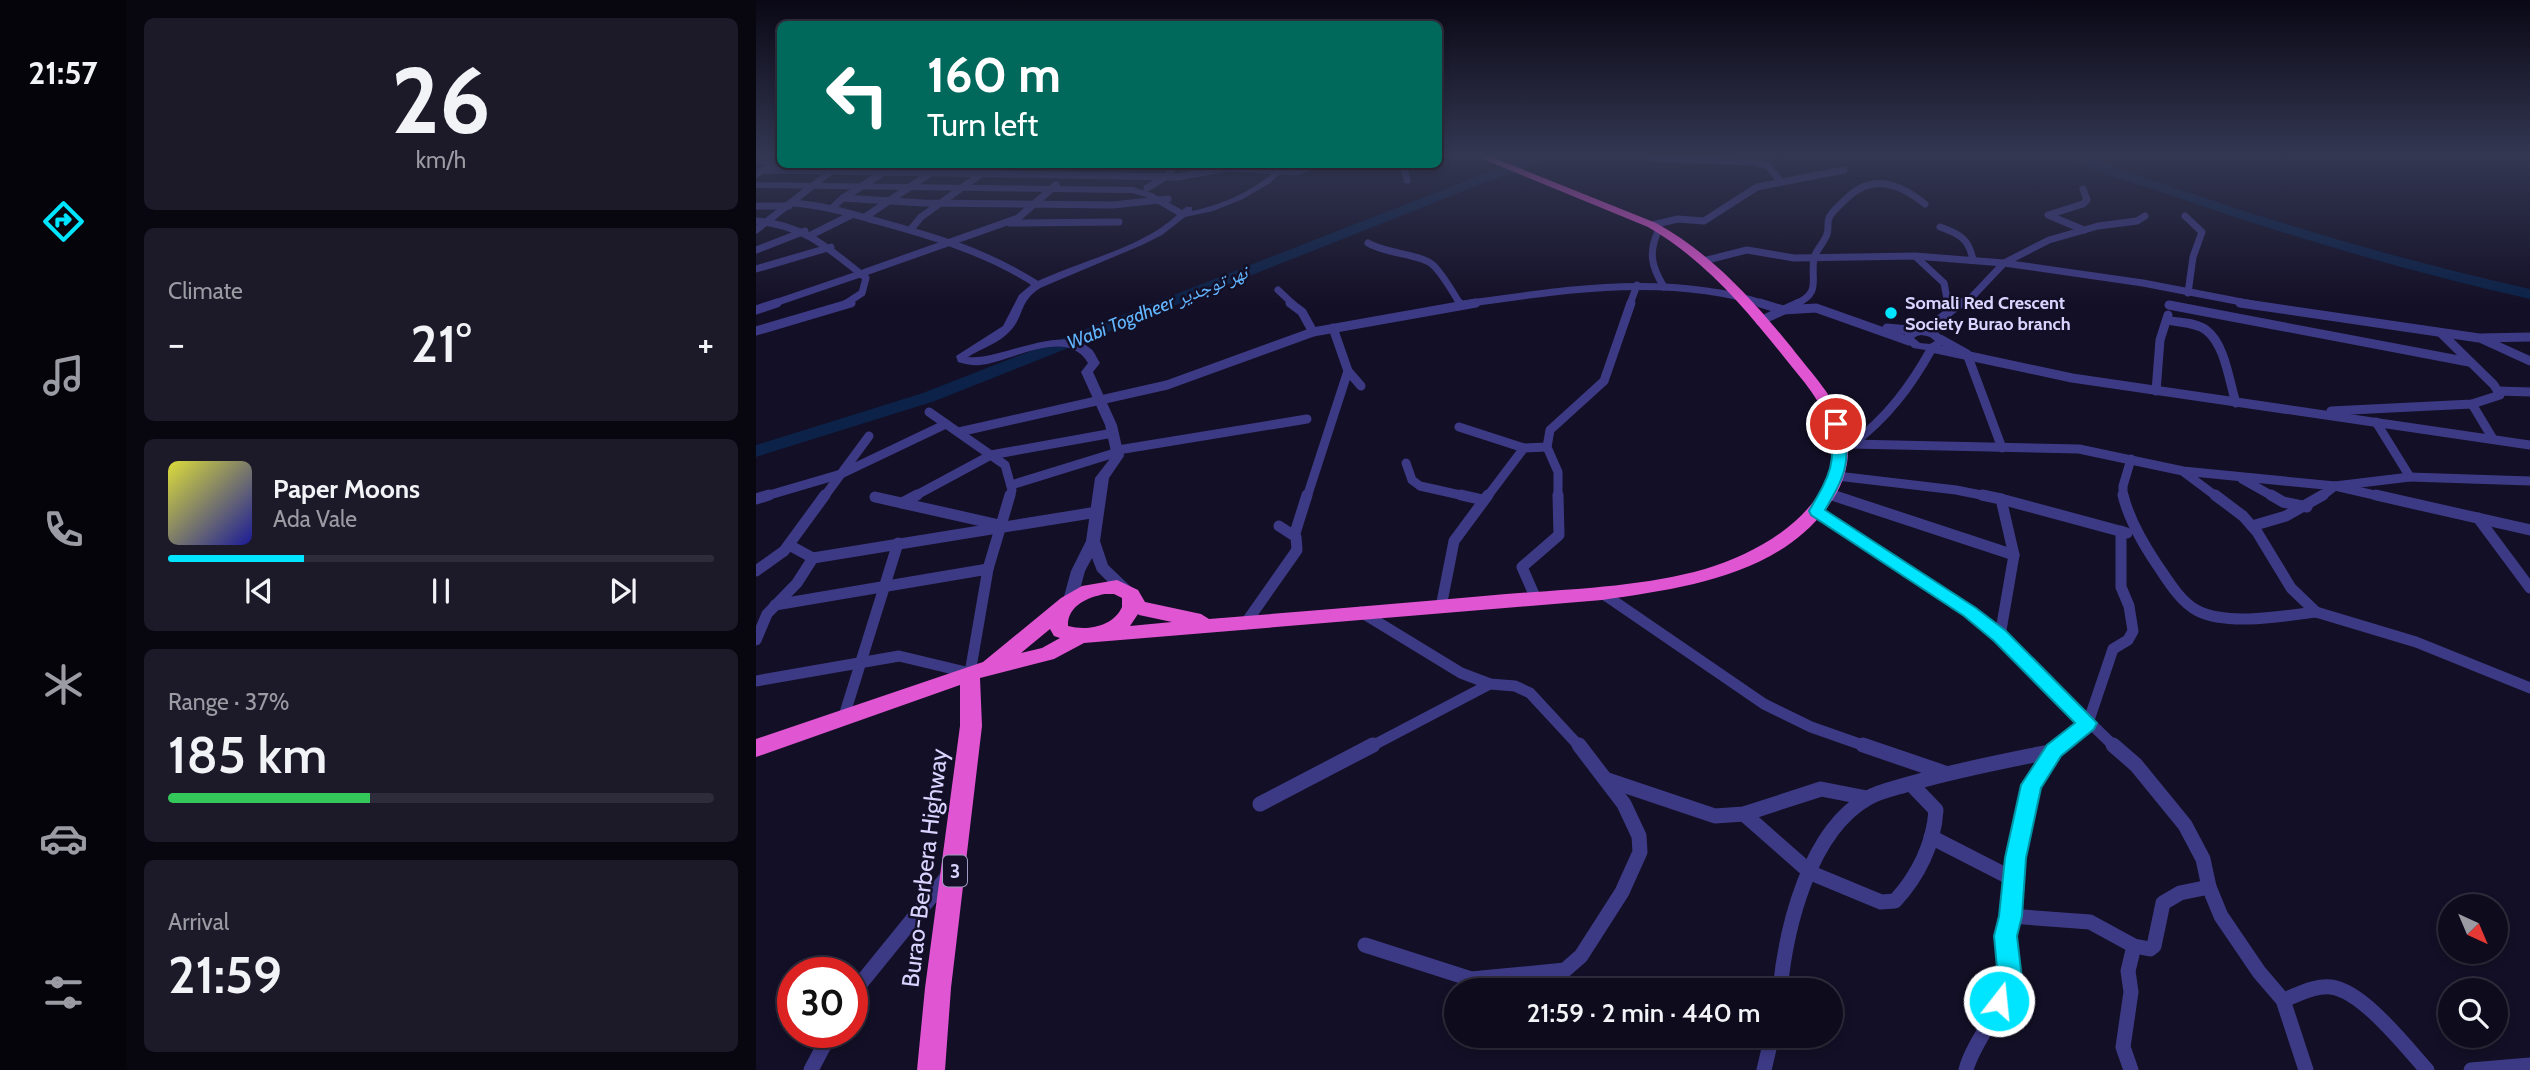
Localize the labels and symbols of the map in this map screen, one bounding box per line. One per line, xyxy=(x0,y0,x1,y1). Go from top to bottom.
water label: Wabi Togdheer نهر توجدير xyxy=(1064,260,1254,354)
place label: Somali Red Crescent Society Burao branch xyxy=(1905,292,2071,335)
marker: Somali Red Crescent Society Burao branch xyxy=(1883,305,1899,321)
pin xyxy=(1806,394,1866,454)
street label: Burao-Berbera Highway xyxy=(895,747,954,989)
road number: 3 xyxy=(943,856,967,886)
north arrow xyxy=(2438,894,2508,964)
speed limit sign: 30 xyxy=(777,957,868,1048)
position arrow xyxy=(1962,964,2036,1038)

